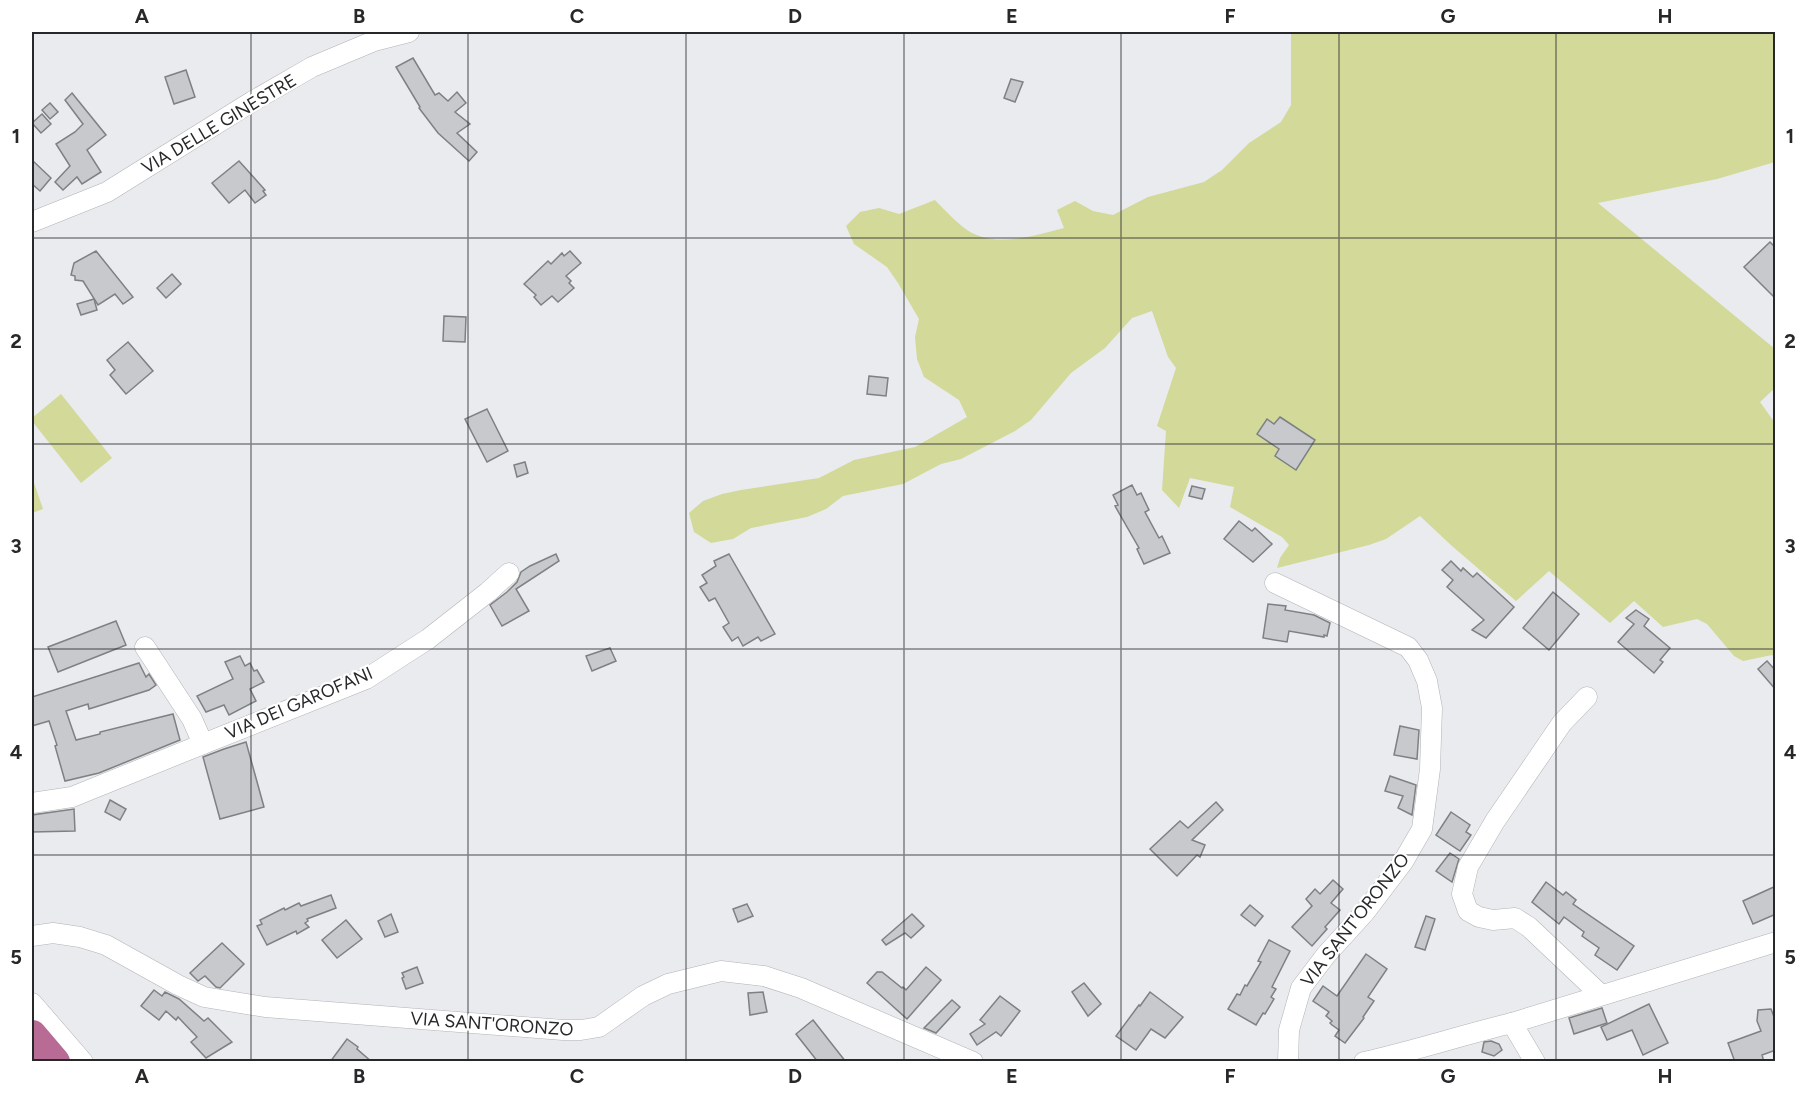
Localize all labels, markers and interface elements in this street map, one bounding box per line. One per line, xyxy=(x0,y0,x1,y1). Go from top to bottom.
text: A xyxy=(135,4,150,28)
text: B xyxy=(353,4,365,28)
text: C xyxy=(570,4,584,28)
text: D xyxy=(788,4,802,28)
text: E xyxy=(1006,4,1018,28)
text: F xyxy=(1224,4,1236,28)
text: G xyxy=(1441,4,1456,28)
text: H xyxy=(1658,4,1673,28)
street label: VIA DELLE GINESTRE xyxy=(138,69,300,179)
text: 1 xyxy=(12,124,20,148)
text: 1 xyxy=(1786,124,1794,148)
text: 2 xyxy=(10,329,22,353)
text: 2 xyxy=(1784,329,1796,353)
text: 3 xyxy=(10,534,22,558)
text: 3 xyxy=(1784,534,1796,558)
street label: VIA DEI GAROFANI xyxy=(222,662,376,744)
text: 4 xyxy=(10,740,23,764)
text: 4 xyxy=(1784,740,1797,764)
street label: VIA SANT'ORONZO xyxy=(1296,849,1414,991)
text: 5 xyxy=(10,945,22,969)
text: 5 xyxy=(1784,945,1796,969)
street label: VIA SANT'ORONZO xyxy=(410,1007,574,1041)
text: A xyxy=(135,1064,150,1088)
text: B xyxy=(353,1064,365,1088)
text: C xyxy=(570,1064,584,1088)
text: D xyxy=(788,1064,802,1088)
text: E xyxy=(1006,1064,1018,1088)
text: F xyxy=(1224,1064,1236,1088)
text: G xyxy=(1441,1064,1456,1088)
text: H xyxy=(1658,1064,1673,1088)

